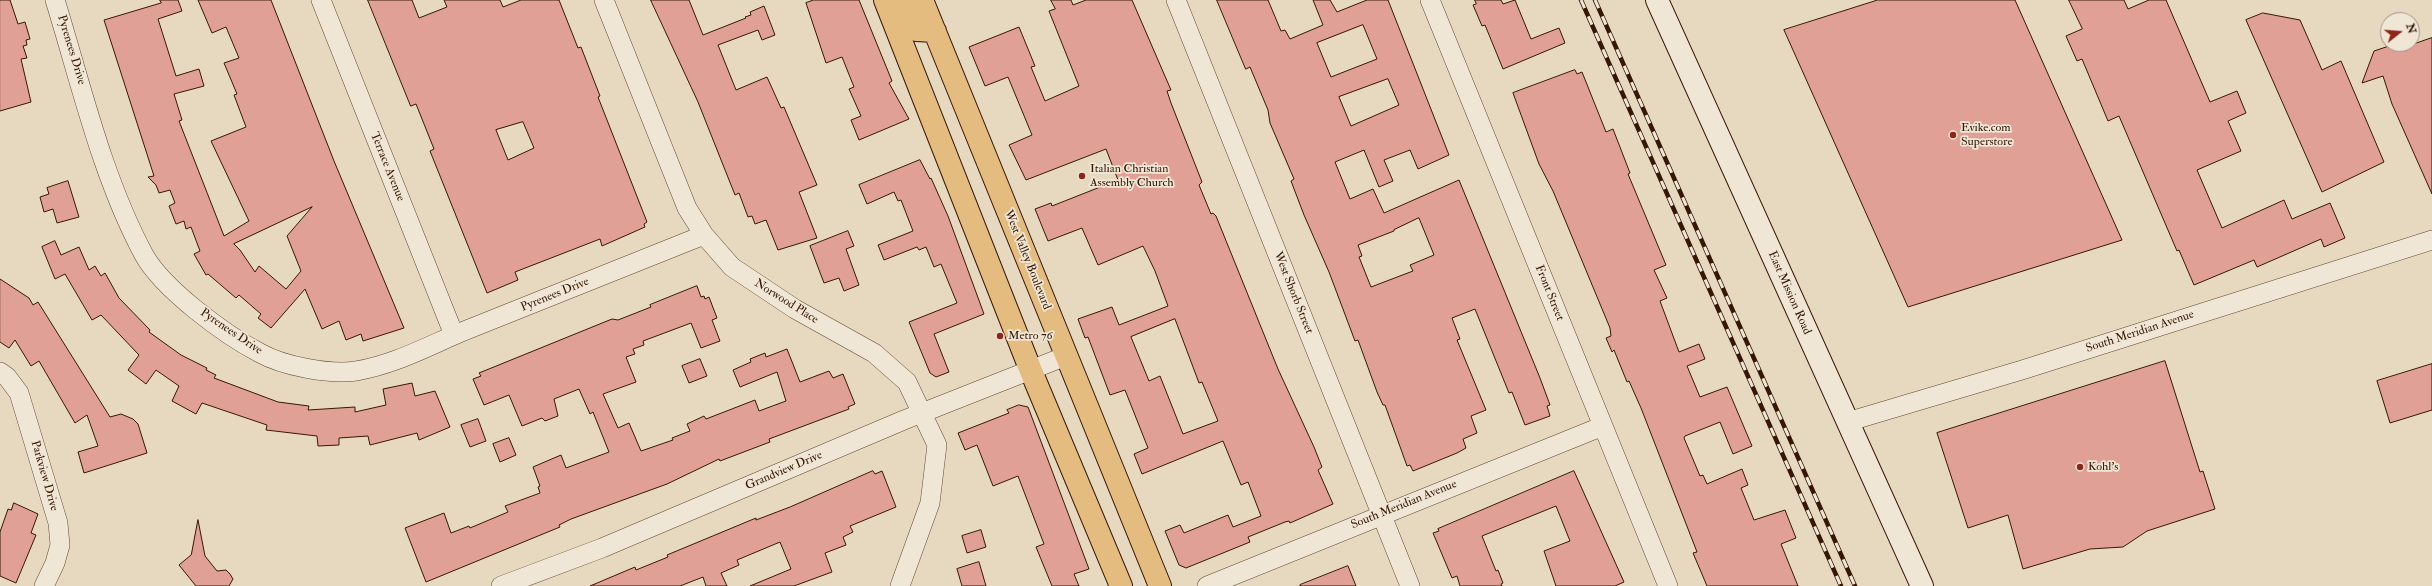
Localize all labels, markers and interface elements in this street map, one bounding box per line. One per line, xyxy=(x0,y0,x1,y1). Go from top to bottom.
north arrow xyxy=(2380,12,2420,52)
street label: Pyrenees Drive xyxy=(54,13,88,87)
text: N xyxy=(2403,22,2419,35)
place label: Evike.com Superstore xyxy=(1961,121,2013,149)
street label: Terrace Avenue xyxy=(367,130,407,204)
marker: Evike.com Superstore xyxy=(1948,130,1958,140)
place label: Italian Christian Assembly Church xyxy=(1090,162,1174,190)
marker: Italian Christian Assembly Church xyxy=(1077,171,1087,181)
street label: West Valley Boulevard xyxy=(1000,208,1054,312)
street label: East Mission Road xyxy=(1764,249,1814,337)
street label: West Shorb Street xyxy=(1270,250,1316,336)
street label: Front Street xyxy=(1531,263,1567,323)
street label: Pyrenees Drive xyxy=(519,275,591,315)
street label: Norwood Place xyxy=(751,277,821,327)
street label: Pyrenees Drive xyxy=(197,306,265,358)
street label: South Meridian Avenue xyxy=(2084,308,2196,356)
place label: Metro 76 xyxy=(1008,329,1053,343)
marker: Metro 76 xyxy=(995,331,1005,341)
street label: Parkview Drive xyxy=(27,439,61,513)
street label: Grandview Drive xyxy=(743,448,825,494)
place label: Kohl's xyxy=(2088,460,2118,474)
marker: Kohl's xyxy=(2075,462,2085,472)
street label: South Meridian Avenue xyxy=(1349,477,1459,533)

